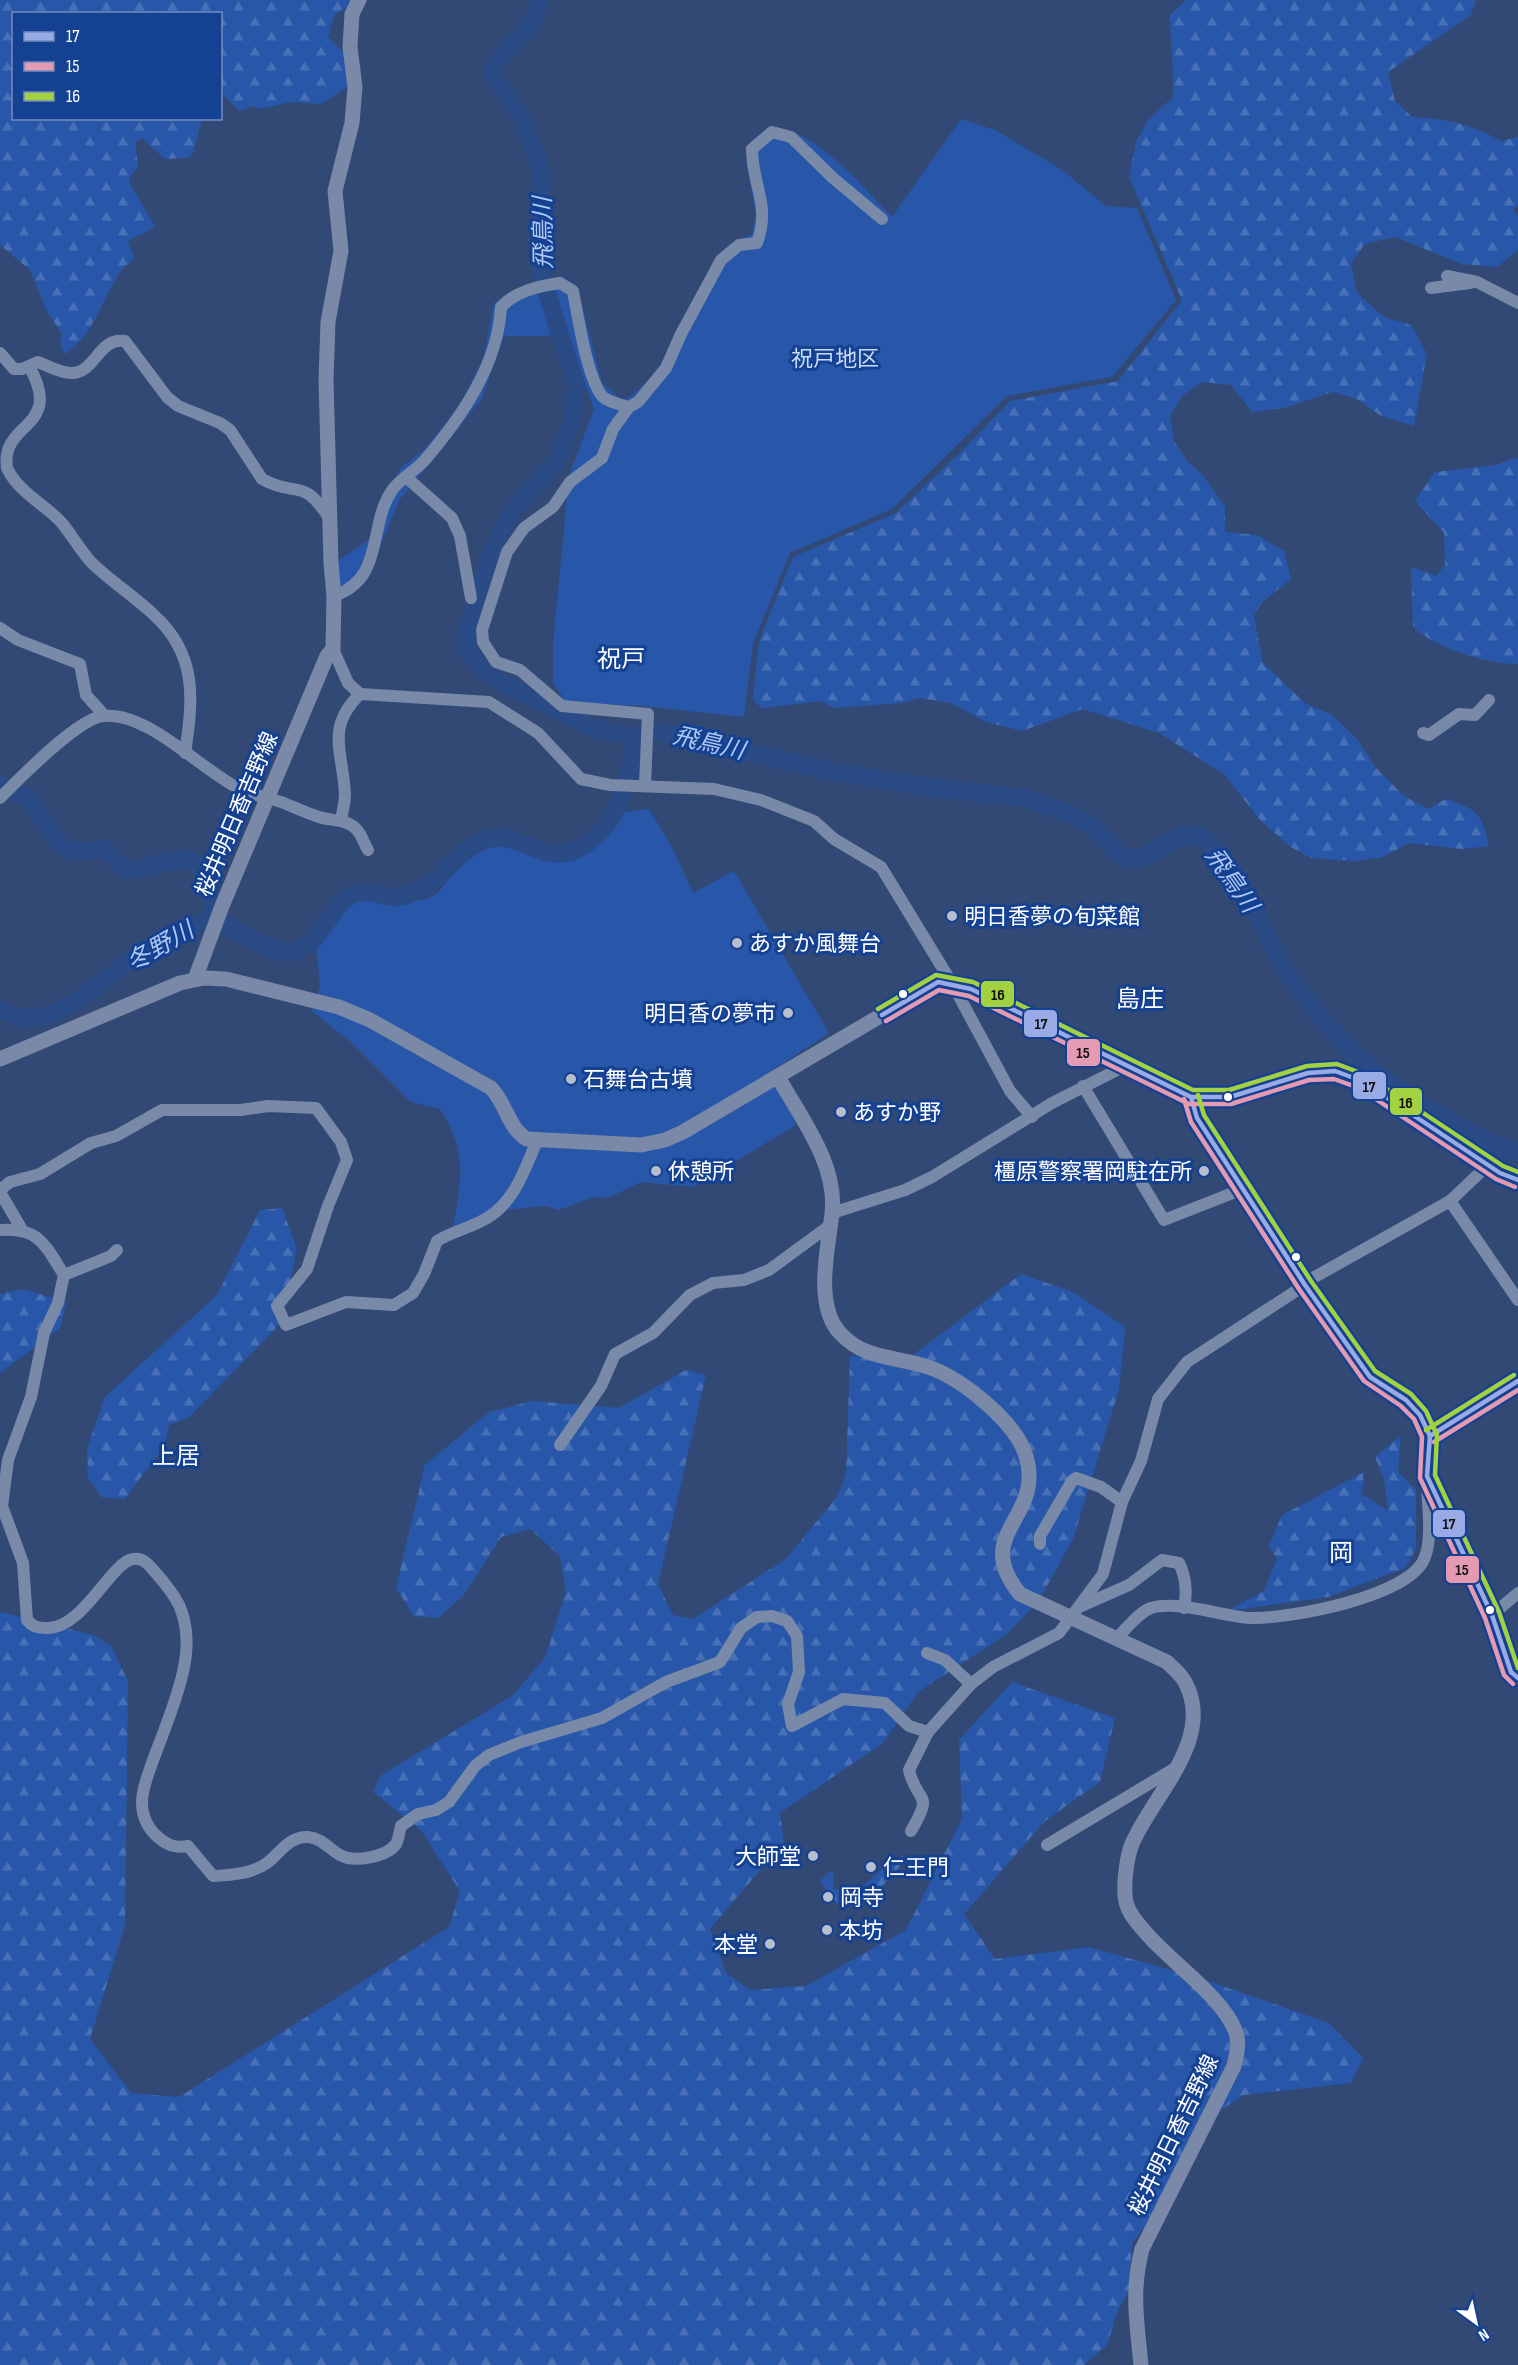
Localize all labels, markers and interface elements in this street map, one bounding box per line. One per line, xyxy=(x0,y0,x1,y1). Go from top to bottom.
legend xyxy=(12,12,222,120)
text: 17 xyxy=(66,26,80,47)
text: 15 xyxy=(66,56,80,77)
text: 16 xyxy=(66,86,80,107)
water label: 飛鳥川 xyxy=(528,194,559,269)
park label: 祝戸地区 xyxy=(791,346,879,373)
district label: 祝戸 xyxy=(597,645,645,674)
water label: 飛鳥川 xyxy=(671,721,750,766)
street label: 桜井明日香吉野線 xyxy=(191,728,284,901)
water label: 飛鳥川 xyxy=(1199,842,1266,921)
place label: 明日香夢の旬菜館 xyxy=(964,904,1140,931)
marker: 明日香夢の旬菜館 xyxy=(945,909,959,923)
water label: 冬野川 xyxy=(122,914,201,977)
place label: あすか風舞台 xyxy=(749,931,881,958)
marker: あすか風舞台 xyxy=(730,936,744,950)
line badge: 16 xyxy=(980,980,1015,1008)
district label: 島庄 xyxy=(1116,985,1164,1014)
text: 16 xyxy=(991,986,1005,1005)
unlabelled marker xyxy=(897,988,909,1000)
place label: 明日香の夢市 xyxy=(644,1001,776,1028)
marker: 明日香の夢市 xyxy=(781,1006,795,1020)
line badge: 17 xyxy=(1023,1009,1058,1038)
text: 17 xyxy=(1034,1015,1048,1034)
line badge: 15 xyxy=(1066,1038,1101,1067)
text: 15 xyxy=(1076,1044,1090,1063)
place label: 石舞台古墳 xyxy=(583,1067,693,1094)
line badge: 17 xyxy=(1352,1071,1387,1100)
marker: 石舞台古墳 xyxy=(564,1072,578,1086)
text: 17 xyxy=(1362,1078,1376,1097)
line badge: 16 xyxy=(1389,1087,1423,1116)
unlabelled marker xyxy=(1222,1091,1234,1103)
text: 16 xyxy=(1399,1094,1413,1113)
place label: あすか野 xyxy=(853,1100,941,1127)
marker: あすか野 xyxy=(834,1105,848,1119)
place label: 休憩所 xyxy=(668,1159,734,1186)
place label: 橿原警察署岡駐在所 xyxy=(994,1159,1192,1186)
marker: 休憩所 xyxy=(649,1164,663,1178)
marker: 橿原警察署岡駐在所 xyxy=(1197,1164,1211,1178)
unlabelled marker xyxy=(1290,1251,1302,1263)
district label: 上居 xyxy=(152,1442,200,1471)
line badge: 17 xyxy=(1432,1509,1466,1538)
text: 17 xyxy=(1442,1515,1456,1534)
district label: 岡 xyxy=(1329,1539,1353,1568)
line badge: 15 xyxy=(1445,1555,1480,1584)
text: 15 xyxy=(1455,1561,1469,1580)
unlabelled marker xyxy=(1484,1604,1496,1616)
place label: 大師堂 xyxy=(735,1844,801,1871)
marker: 大師堂 xyxy=(806,1849,820,1863)
place label: 仁王門 xyxy=(883,1855,949,1882)
marker: 仁王門 xyxy=(864,1860,878,1874)
place label: 岡寺 xyxy=(840,1885,884,1912)
marker: 岡寺 xyxy=(821,1890,835,1904)
place label: 本坊 xyxy=(839,1918,883,1945)
marker: 本坊 xyxy=(820,1923,834,1937)
place label: 本堂 xyxy=(714,1932,758,1959)
marker: 本堂 xyxy=(763,1937,777,1951)
street label: 桜井明日香吉野線 xyxy=(1124,2051,1225,2221)
north arrow xyxy=(1446,2293,1506,2353)
text: N xyxy=(1475,2324,1492,2345)

